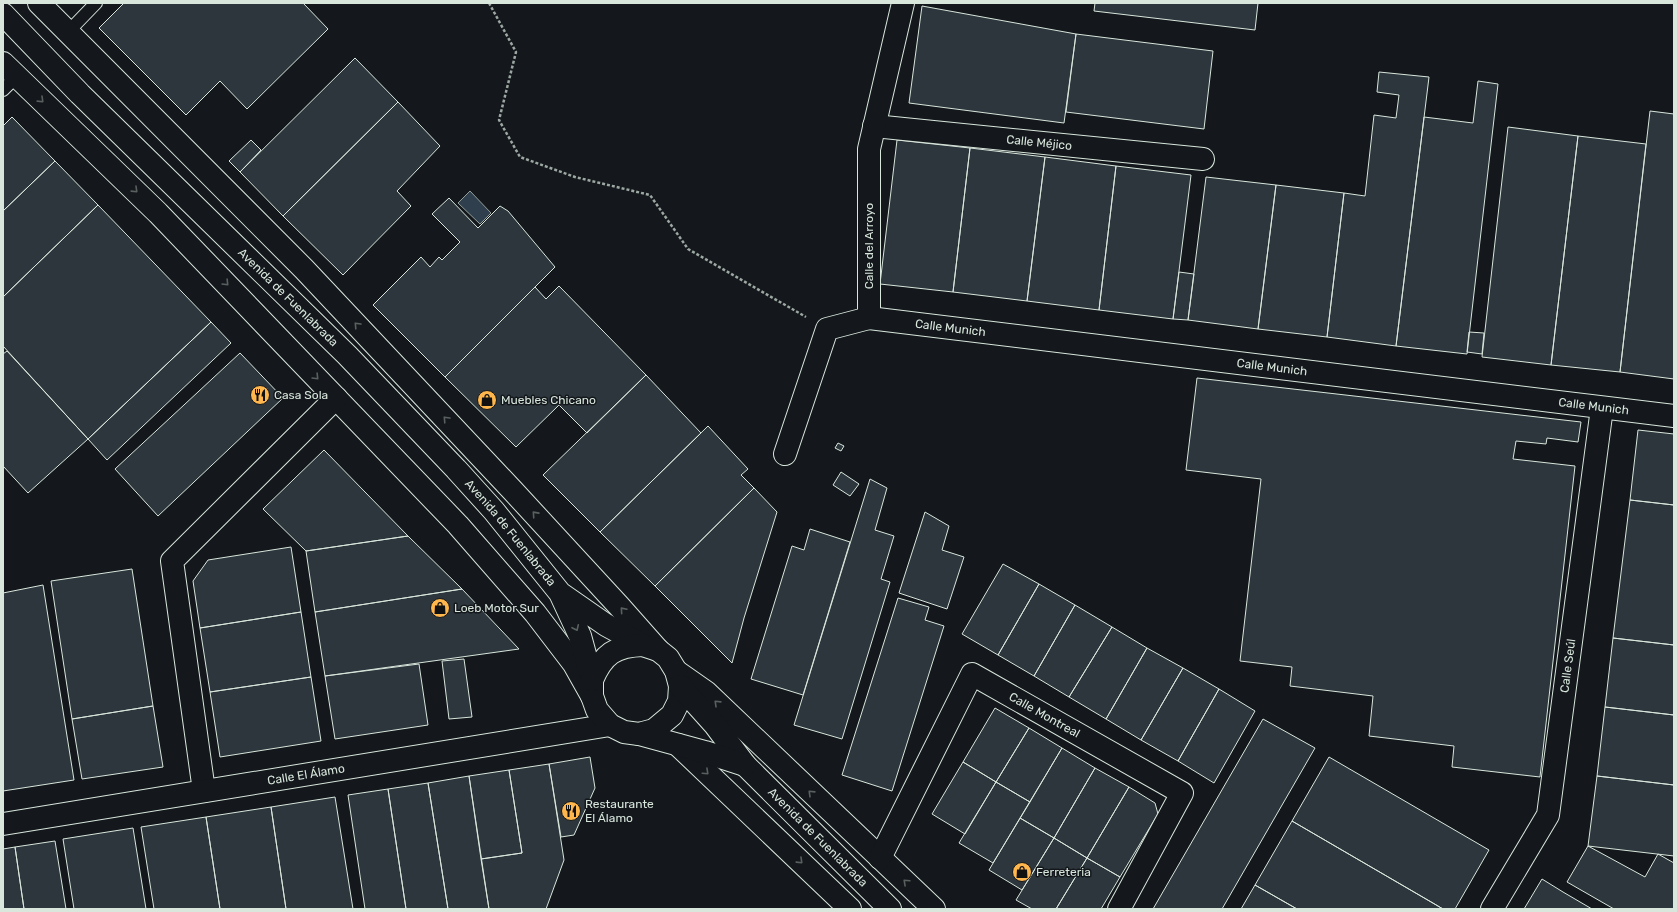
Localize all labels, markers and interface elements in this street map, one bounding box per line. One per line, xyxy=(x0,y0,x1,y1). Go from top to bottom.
one-way arrow xyxy=(36,95,44,103)
street label: Calle Méjico xyxy=(1006,132,1073,153)
one-way arrow xyxy=(130,186,138,193)
street label: Calle del Arroyo xyxy=(862,203,876,289)
street label: Avenida de Fuenlabrada xyxy=(235,245,341,349)
one-way arrow xyxy=(221,278,228,286)
street label: Calle Munich xyxy=(914,317,987,339)
one-way arrow xyxy=(354,322,362,330)
street label: Calle Munich xyxy=(1236,356,1308,378)
one-way arrow xyxy=(311,372,319,380)
restaurant icon: Casa Sola xyxy=(249,384,271,406)
place label: Casa Sola xyxy=(274,388,328,402)
shop icon: Muebles Chicano xyxy=(476,389,498,411)
place label: Muebles Chicano xyxy=(501,393,596,407)
street label: Calle Munich xyxy=(1558,395,1630,417)
one-way arrow xyxy=(444,417,451,424)
street label: Avenida de Fuenlabrada xyxy=(462,477,559,589)
one-way arrow xyxy=(533,512,540,519)
shop icon: Loeb Motor Sur xyxy=(429,597,451,619)
place label: Loeb Motor Sur xyxy=(454,601,539,615)
one-way arrow xyxy=(620,607,627,615)
one-way arrow xyxy=(571,624,579,632)
street label: Calle Seúl xyxy=(1557,638,1578,694)
street label: Calle Montreal xyxy=(1007,689,1082,741)
one-way arrow xyxy=(714,700,722,708)
street label: Calle El Álamo xyxy=(266,761,346,788)
one-way arrow xyxy=(701,767,709,774)
street label: Avenida de Fuenlabrada xyxy=(765,785,870,890)
one-way arrow xyxy=(808,790,816,798)
place label: Restaurante El Álamo xyxy=(585,797,654,825)
restaurant icon: Restaurante El Álamo xyxy=(560,800,582,822)
one-way arrow xyxy=(795,856,803,864)
shop icon: Ferreteria xyxy=(1011,861,1033,883)
place label: Ferreteria xyxy=(1036,865,1091,879)
one-way arrow xyxy=(903,880,910,887)

